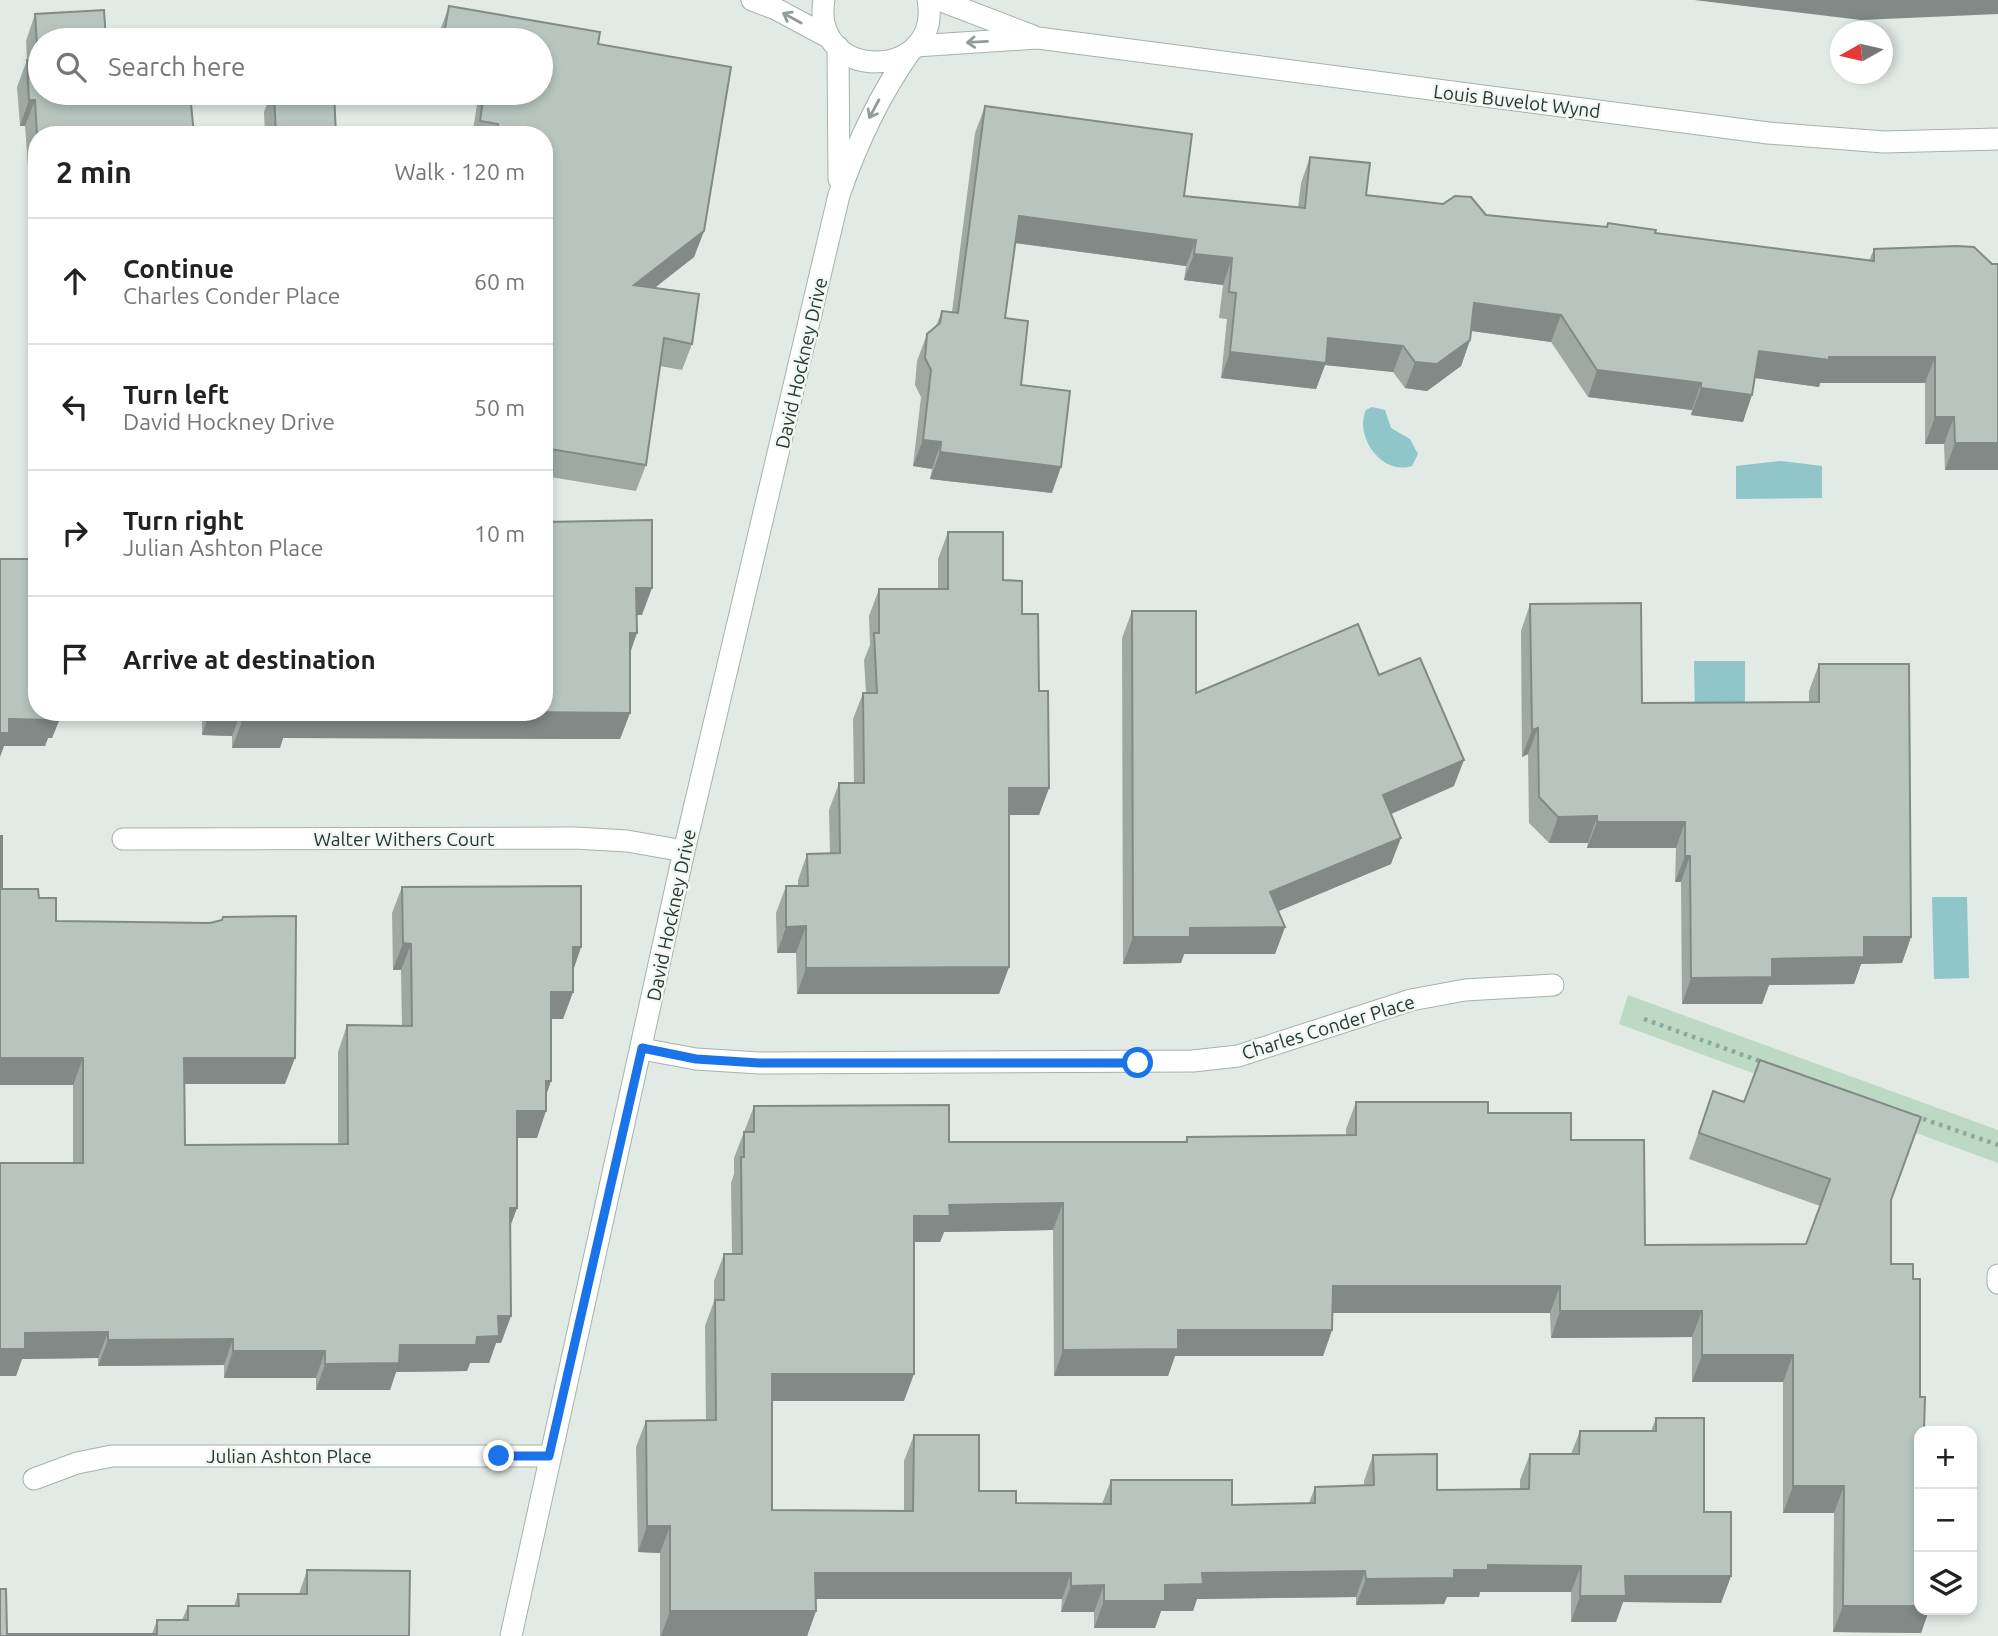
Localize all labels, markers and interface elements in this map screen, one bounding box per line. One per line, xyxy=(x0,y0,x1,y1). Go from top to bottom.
one-way arrow xyxy=(782,11,803,24)
north arrow xyxy=(1830,21,1893,84)
search box xyxy=(28,28,553,105)
one-way arrow xyxy=(966,36,989,49)
icon: search xyxy=(52,48,90,86)
text: Search here xyxy=(108,52,245,81)
street label: Louis Buvelot Wynd xyxy=(1432,80,1602,122)
one-way arrow xyxy=(867,99,881,119)
text: 2 min xyxy=(56,155,132,189)
text: Walk · 120 m xyxy=(394,159,525,184)
text: Continue xyxy=(123,254,234,283)
icon: ahead xyxy=(56,262,94,300)
text: 60 m xyxy=(474,269,525,294)
street label: David Hockney Drive xyxy=(771,275,831,451)
text: Charles Conder Place xyxy=(123,283,341,308)
text: Turn left xyxy=(123,380,229,409)
icon: left xyxy=(56,388,94,426)
text: 50 m xyxy=(474,395,525,420)
text: David Hockney Drive xyxy=(123,409,335,434)
text: Turn right xyxy=(123,506,244,535)
icon: right xyxy=(56,514,94,552)
text: 10 m xyxy=(474,521,525,546)
text: Julian Ashton Place xyxy=(123,535,323,560)
icon: arrive xyxy=(56,640,94,678)
text: Arrive at destination xyxy=(123,645,376,674)
street label: David Hockney Drive xyxy=(642,827,700,1003)
street label: Walter Withers Court xyxy=(314,828,495,850)
street label: Charles Conder Place xyxy=(1239,990,1417,1064)
route start xyxy=(1122,1047,1153,1078)
map controls xyxy=(1914,1426,1977,1615)
button: + xyxy=(1914,1426,1977,1489)
route end xyxy=(483,1440,514,1471)
street label: Julian Ashton Place xyxy=(206,1445,372,1467)
button: − xyxy=(1914,1489,1977,1552)
button: layers xyxy=(1914,1552,1977,1615)

